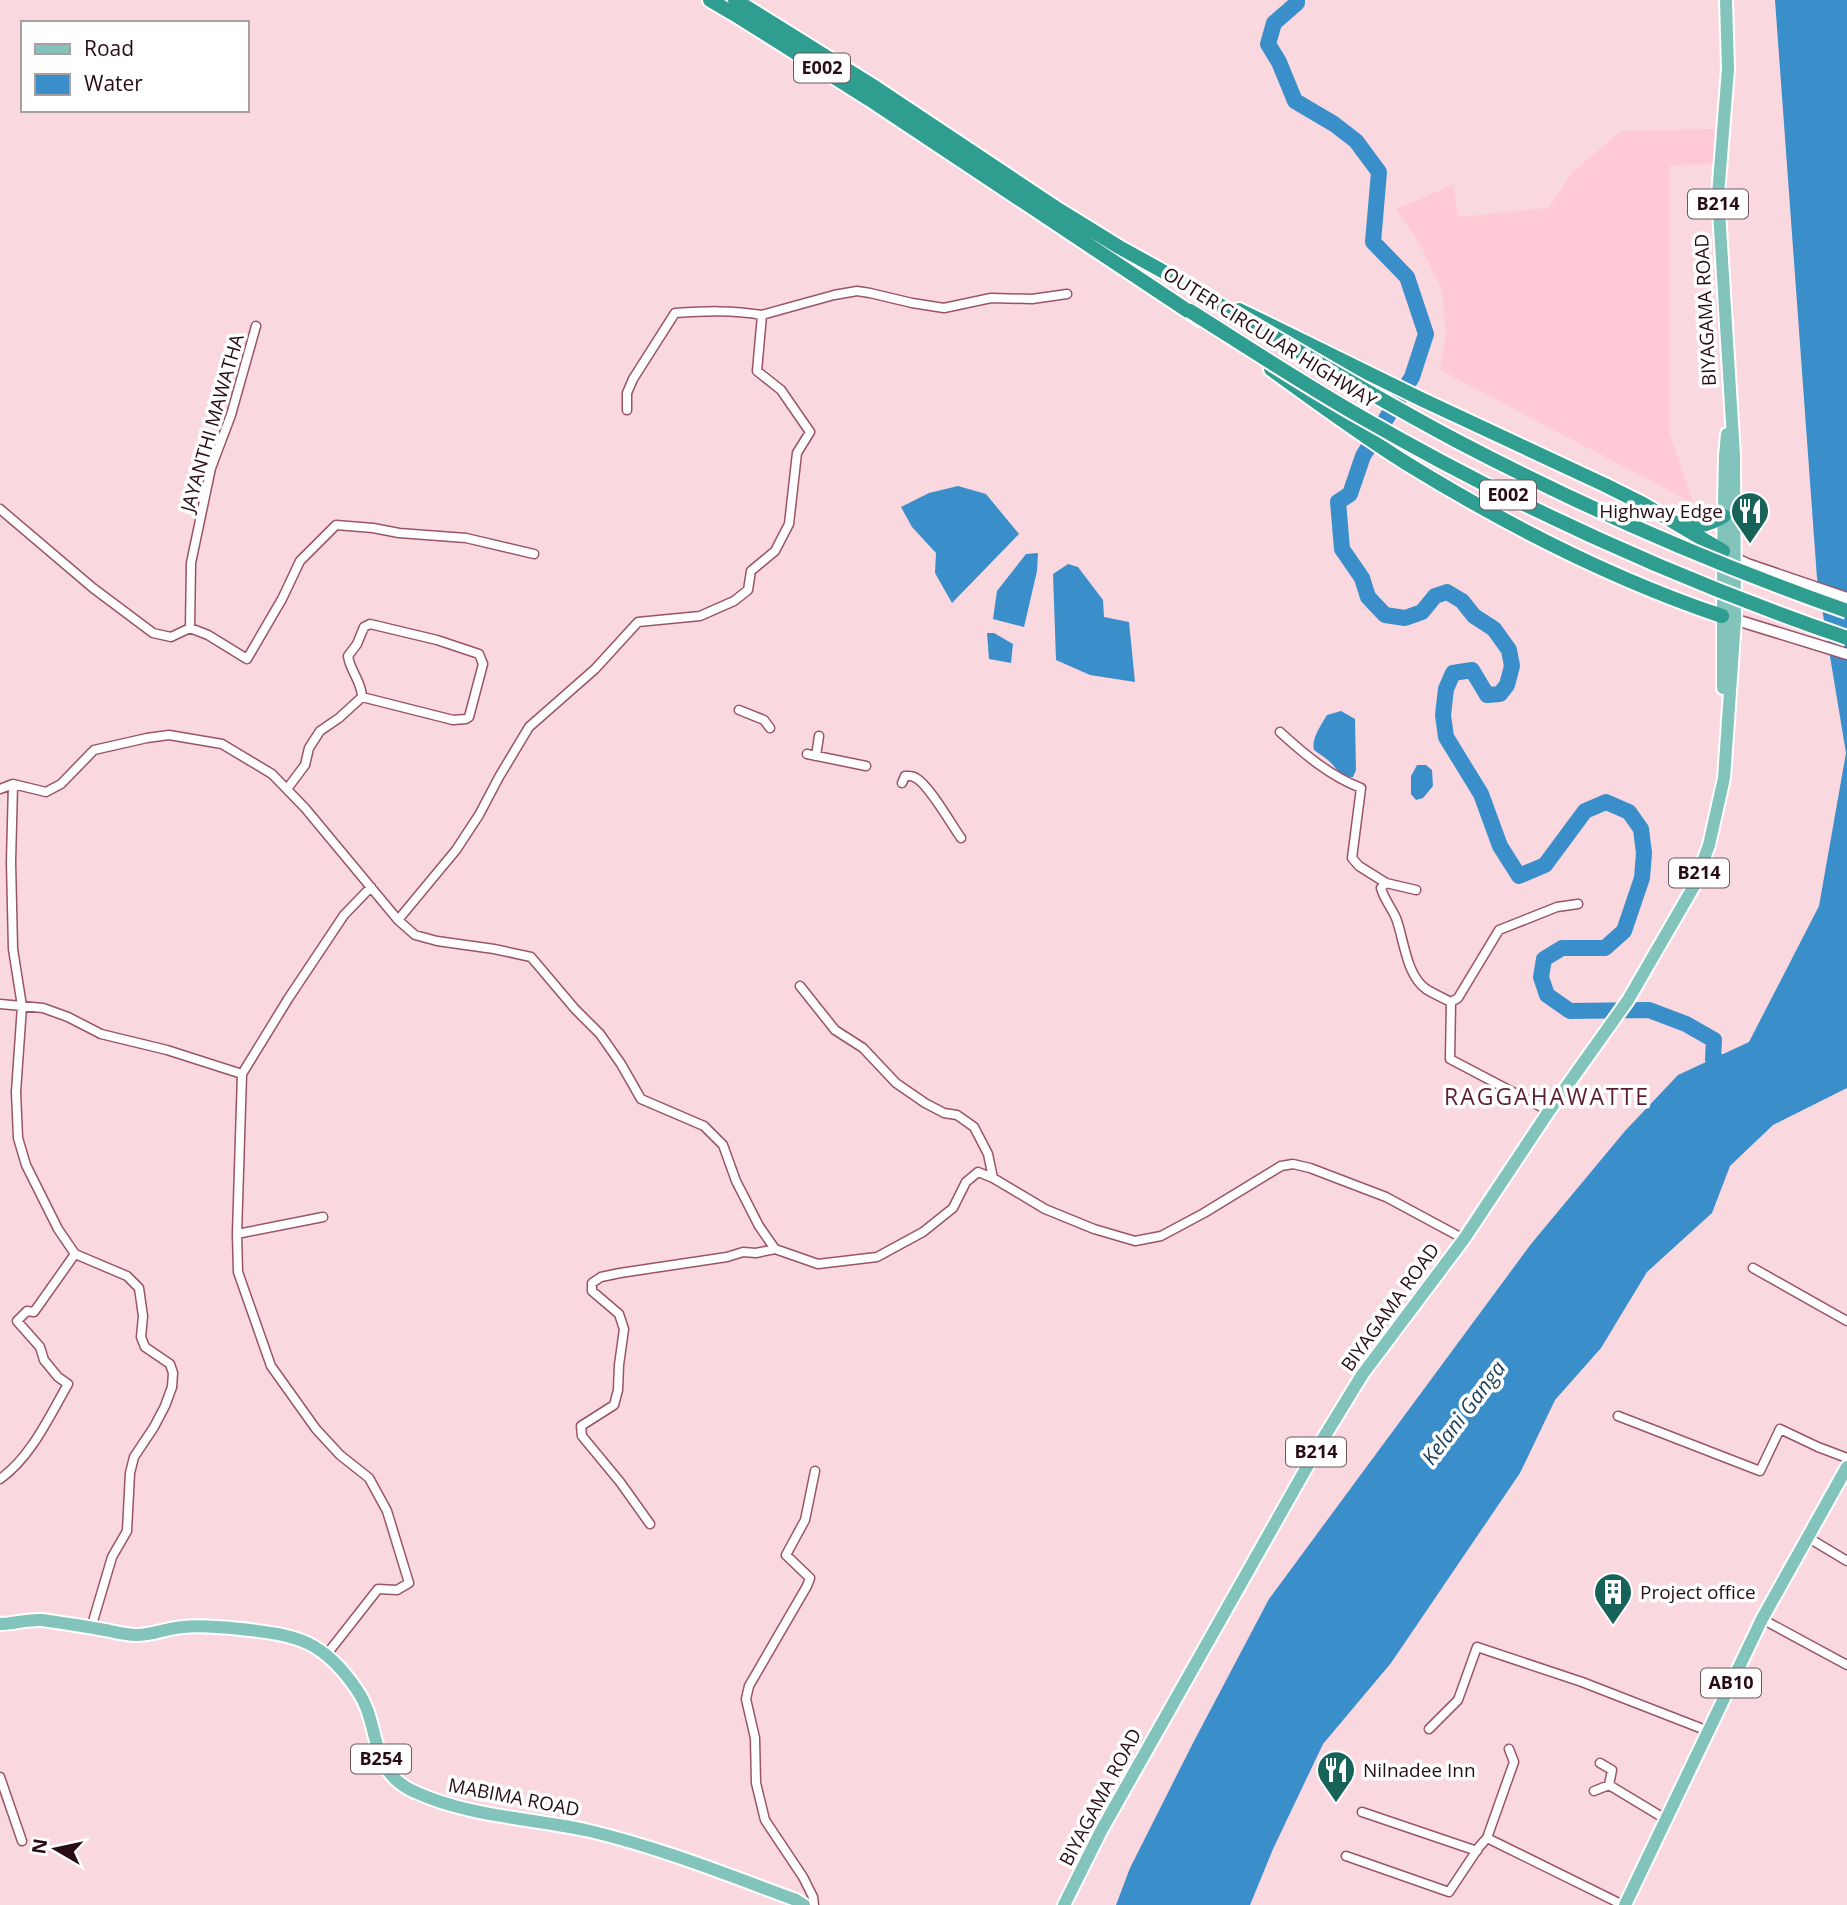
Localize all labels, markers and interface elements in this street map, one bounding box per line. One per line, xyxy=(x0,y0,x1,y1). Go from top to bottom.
legend xyxy=(21,21,248,112)
text: Road xyxy=(84,34,134,62)
road number: E002 xyxy=(794,54,850,82)
text: Water xyxy=(84,69,143,97)
road number: B214 xyxy=(1688,190,1748,218)
street label: BIYAGAMA ROAD xyxy=(1688,233,1722,387)
street label: OUTER CIRCULAR HIGHWAY xyxy=(1158,261,1382,414)
street label: JAYANTHI MAWATHA xyxy=(174,331,250,517)
road number: E002 xyxy=(1480,480,1536,509)
restaurant icon: Highway Edge xyxy=(1729,490,1771,545)
place label: Highway Edge xyxy=(1599,498,1723,524)
road number: B214 xyxy=(1669,858,1729,888)
district label: RAGGAHAWATTE xyxy=(1444,1080,1650,1112)
street label: BIYAGAMA ROAD xyxy=(1335,1238,1445,1376)
water label: Kelani Ganga xyxy=(1415,1355,1512,1470)
road number: B214 xyxy=(1286,1437,1346,1466)
building icon: Project office xyxy=(1592,1571,1634,1626)
place label: Project office xyxy=(1640,1579,1756,1605)
road number: AB10 xyxy=(1701,1668,1761,1698)
street label: BIYAGAMA ROAD xyxy=(1053,1724,1147,1870)
road number: B254 xyxy=(351,1744,411,1774)
restaurant icon: Nilnadee Inn xyxy=(1315,1749,1357,1804)
place label: Nilnadee Inn xyxy=(1363,1757,1476,1783)
street label: MABIMA ROAD xyxy=(446,1772,582,1822)
north arrow xyxy=(21,1814,91,1884)
text: N xyxy=(25,1837,53,1856)

